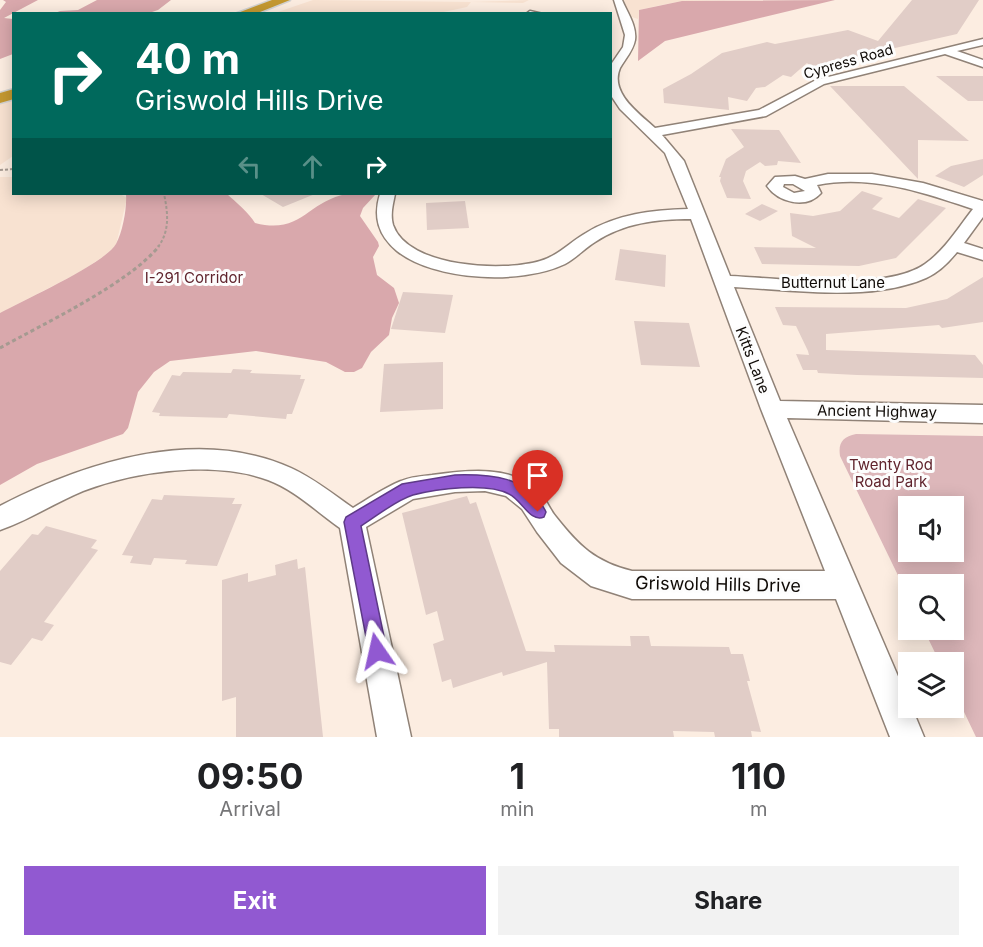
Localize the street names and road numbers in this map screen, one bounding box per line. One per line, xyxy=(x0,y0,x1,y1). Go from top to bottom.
street label: Cypress Road xyxy=(801,40,895,82)
street label: Butternut Lane xyxy=(781,273,885,292)
street label: Kitts Lane xyxy=(732,324,774,396)
street label: Ancient Highway xyxy=(817,400,938,422)
street label: Griswold Hills Drive xyxy=(635,572,801,596)

